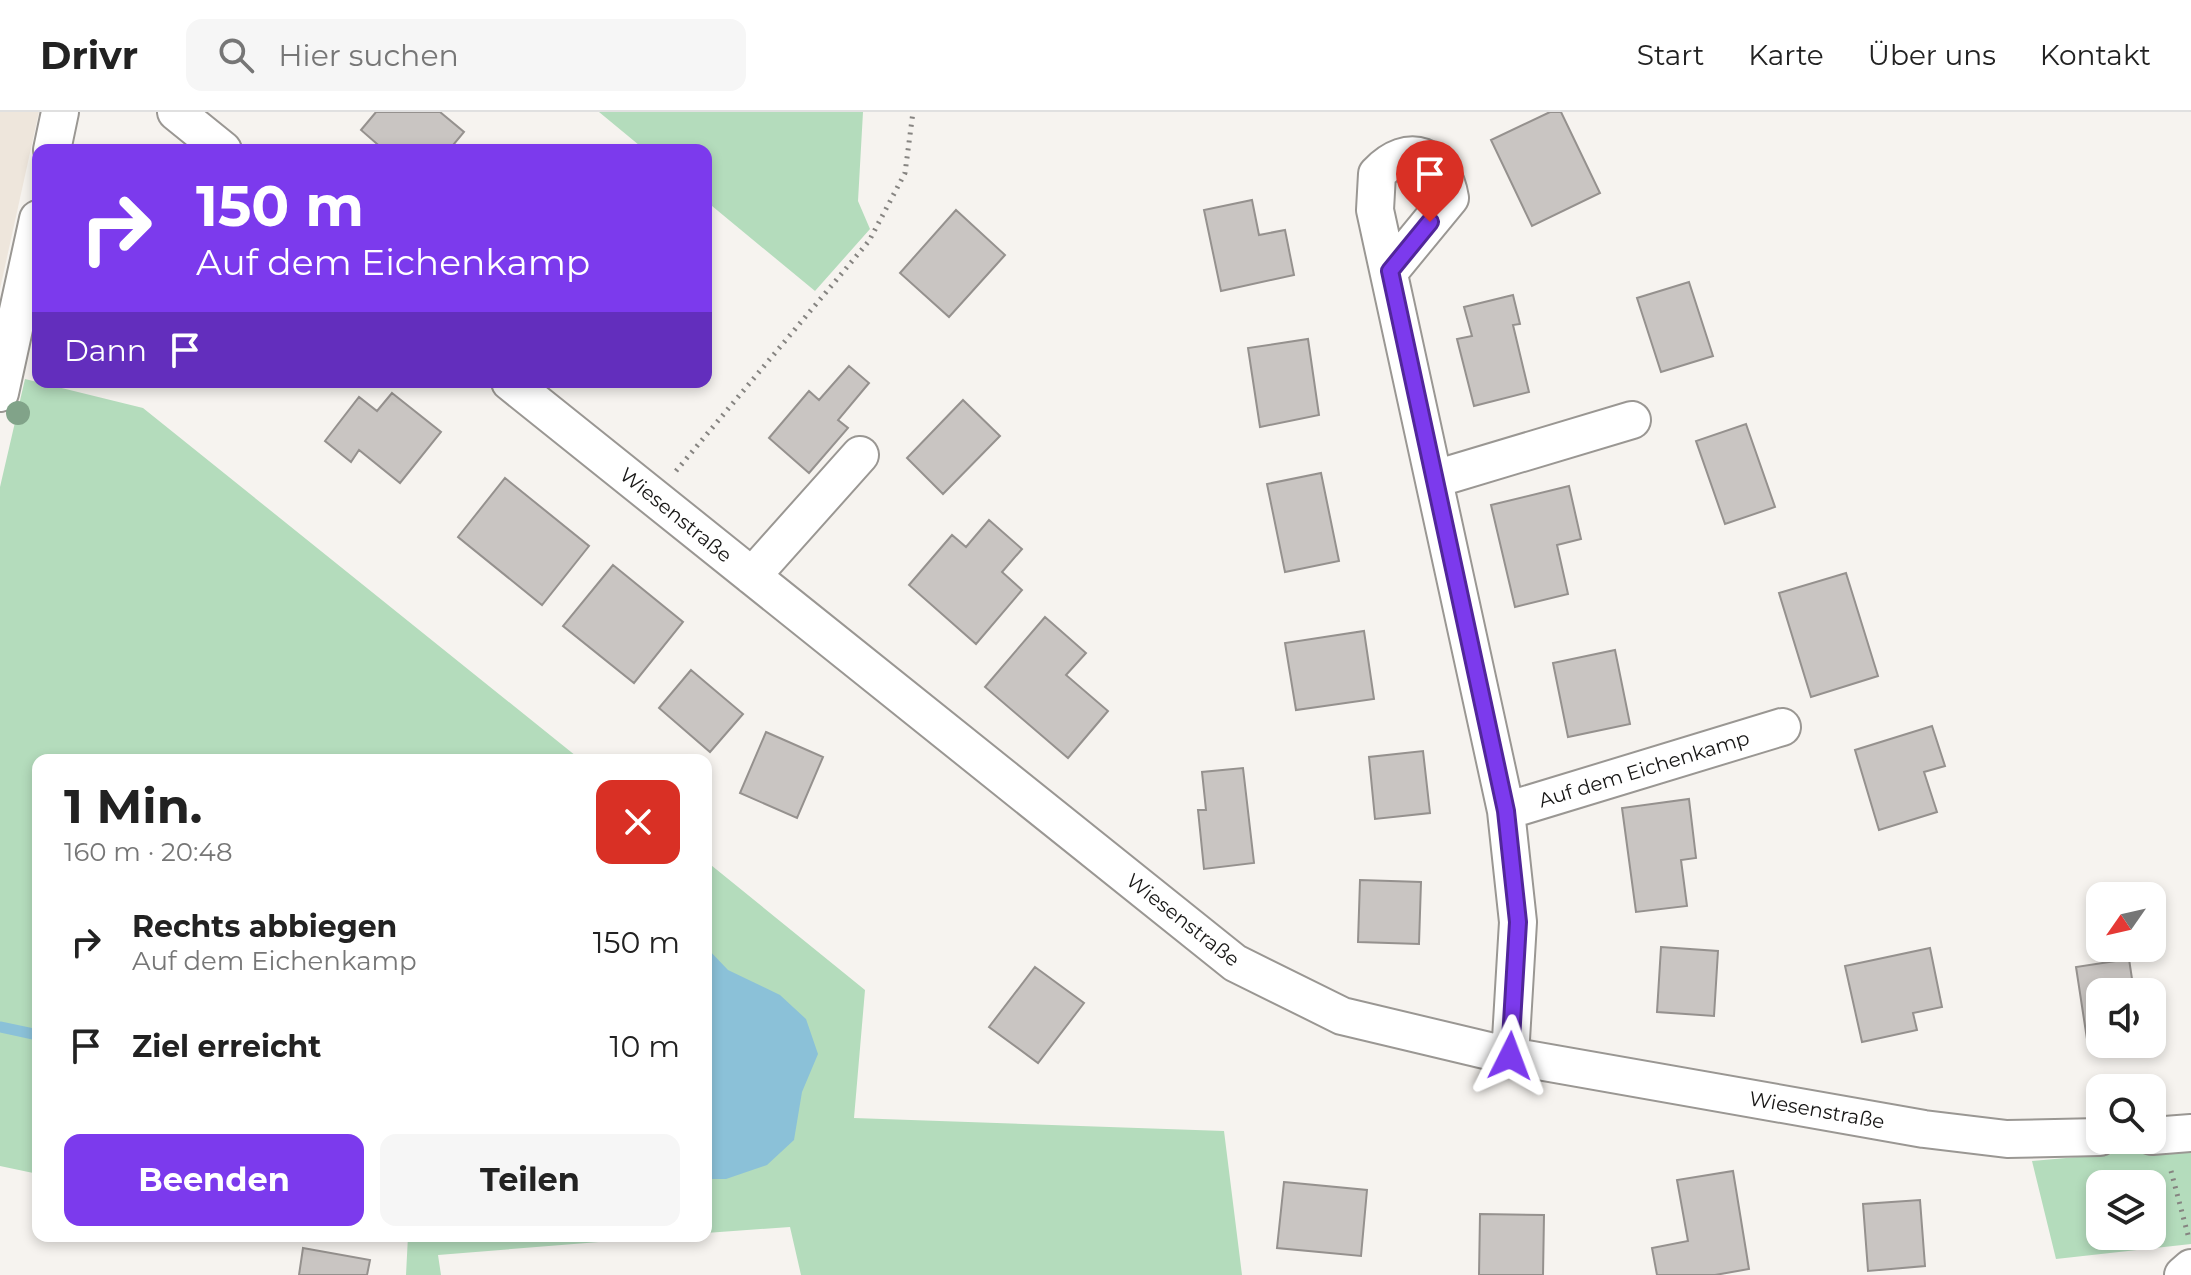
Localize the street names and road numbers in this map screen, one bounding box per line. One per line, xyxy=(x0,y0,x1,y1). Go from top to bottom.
street label: Wiesenstraße xyxy=(615,463,737,567)
street label: Auf dem Eichenkamp xyxy=(1536,726,1752,812)
street label: Wiesenstraße xyxy=(1122,868,1244,972)
street label: Wiesenstraße xyxy=(1747,1086,1887,1134)

